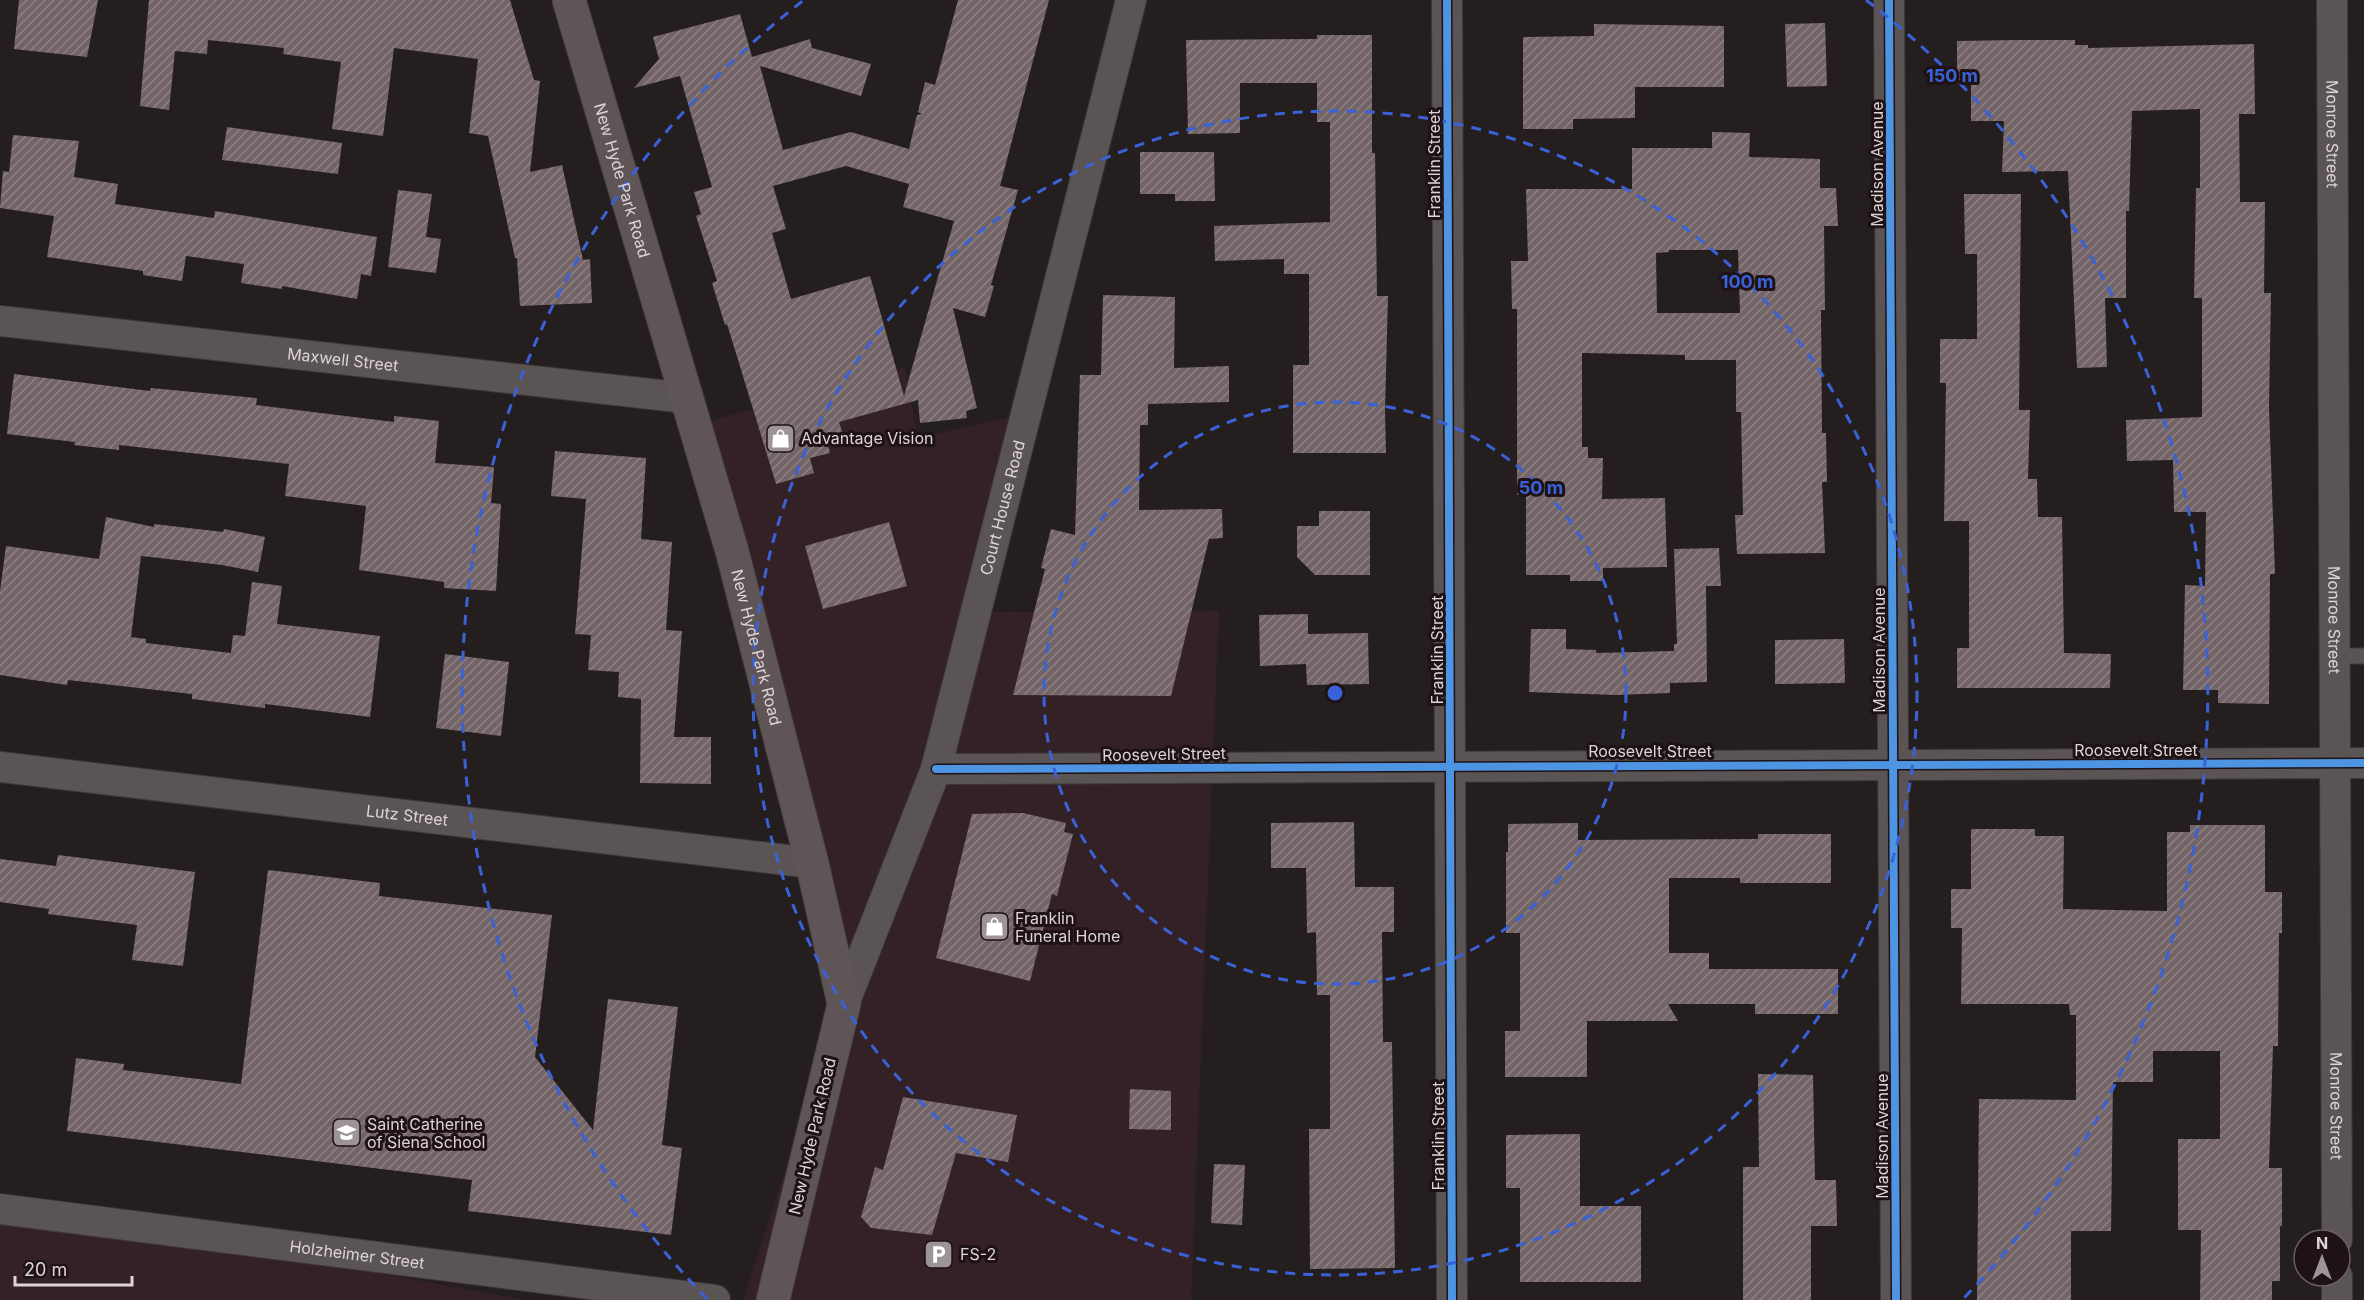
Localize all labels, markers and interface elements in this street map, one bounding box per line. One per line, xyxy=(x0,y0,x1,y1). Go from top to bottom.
text: 150 m xyxy=(1926,65,1978,86)
street label: Monroe Street xyxy=(2322,80,2343,188)
street label: New Hyde Park Road xyxy=(590,101,655,260)
street label: Madison Avenue xyxy=(1867,101,1887,227)
street label: Franklin Street xyxy=(1424,109,1444,219)
text: 100 m xyxy=(1721,271,1773,292)
street label: Maxwell Street xyxy=(286,343,399,376)
shop icon: Advantage Vision xyxy=(764,422,796,454)
place label: Advantage Vision xyxy=(801,428,933,448)
street label: Court House Road xyxy=(976,438,1029,577)
text: 50 m xyxy=(1519,477,1563,498)
street label: Monroe Street xyxy=(2324,566,2345,674)
street label: New Hyde Park Road xyxy=(727,567,786,727)
street label: Madison Avenue xyxy=(1869,587,1889,713)
street label: Franklin Street xyxy=(1427,595,1447,705)
centre of rings xyxy=(1325,683,1345,703)
street label: Roosevelt Street xyxy=(2074,740,2198,760)
street label: Roosevelt Street xyxy=(1588,741,1712,761)
street label: Roosevelt Street xyxy=(1102,743,1226,765)
street label: Lutz Street xyxy=(365,800,449,830)
place label: Franklin Funeral Home xyxy=(1015,908,1120,946)
shop icon: Franklin Funeral Home xyxy=(978,911,1010,943)
street label: Monroe Street xyxy=(2326,1052,2347,1160)
street label: New Hyde Park Road xyxy=(784,1056,840,1216)
street label: Madison Avenue xyxy=(1872,1073,1892,1199)
street label: Franklin Street xyxy=(1428,1081,1448,1191)
place label: Saint Catherine of Siena School xyxy=(367,1114,485,1152)
school or university icon: Saint Catherine of Siena School xyxy=(330,1117,362,1149)
north arrow xyxy=(2292,1228,2352,1288)
text: N xyxy=(2316,1233,2328,1253)
street label: Holzheimer Street xyxy=(288,1236,426,1273)
parking icon: FS-2 xyxy=(923,1238,955,1270)
place label: FS-2 xyxy=(960,1244,996,1264)
scale bar xyxy=(15,1249,132,1287)
text: 20 m xyxy=(24,1259,67,1280)

